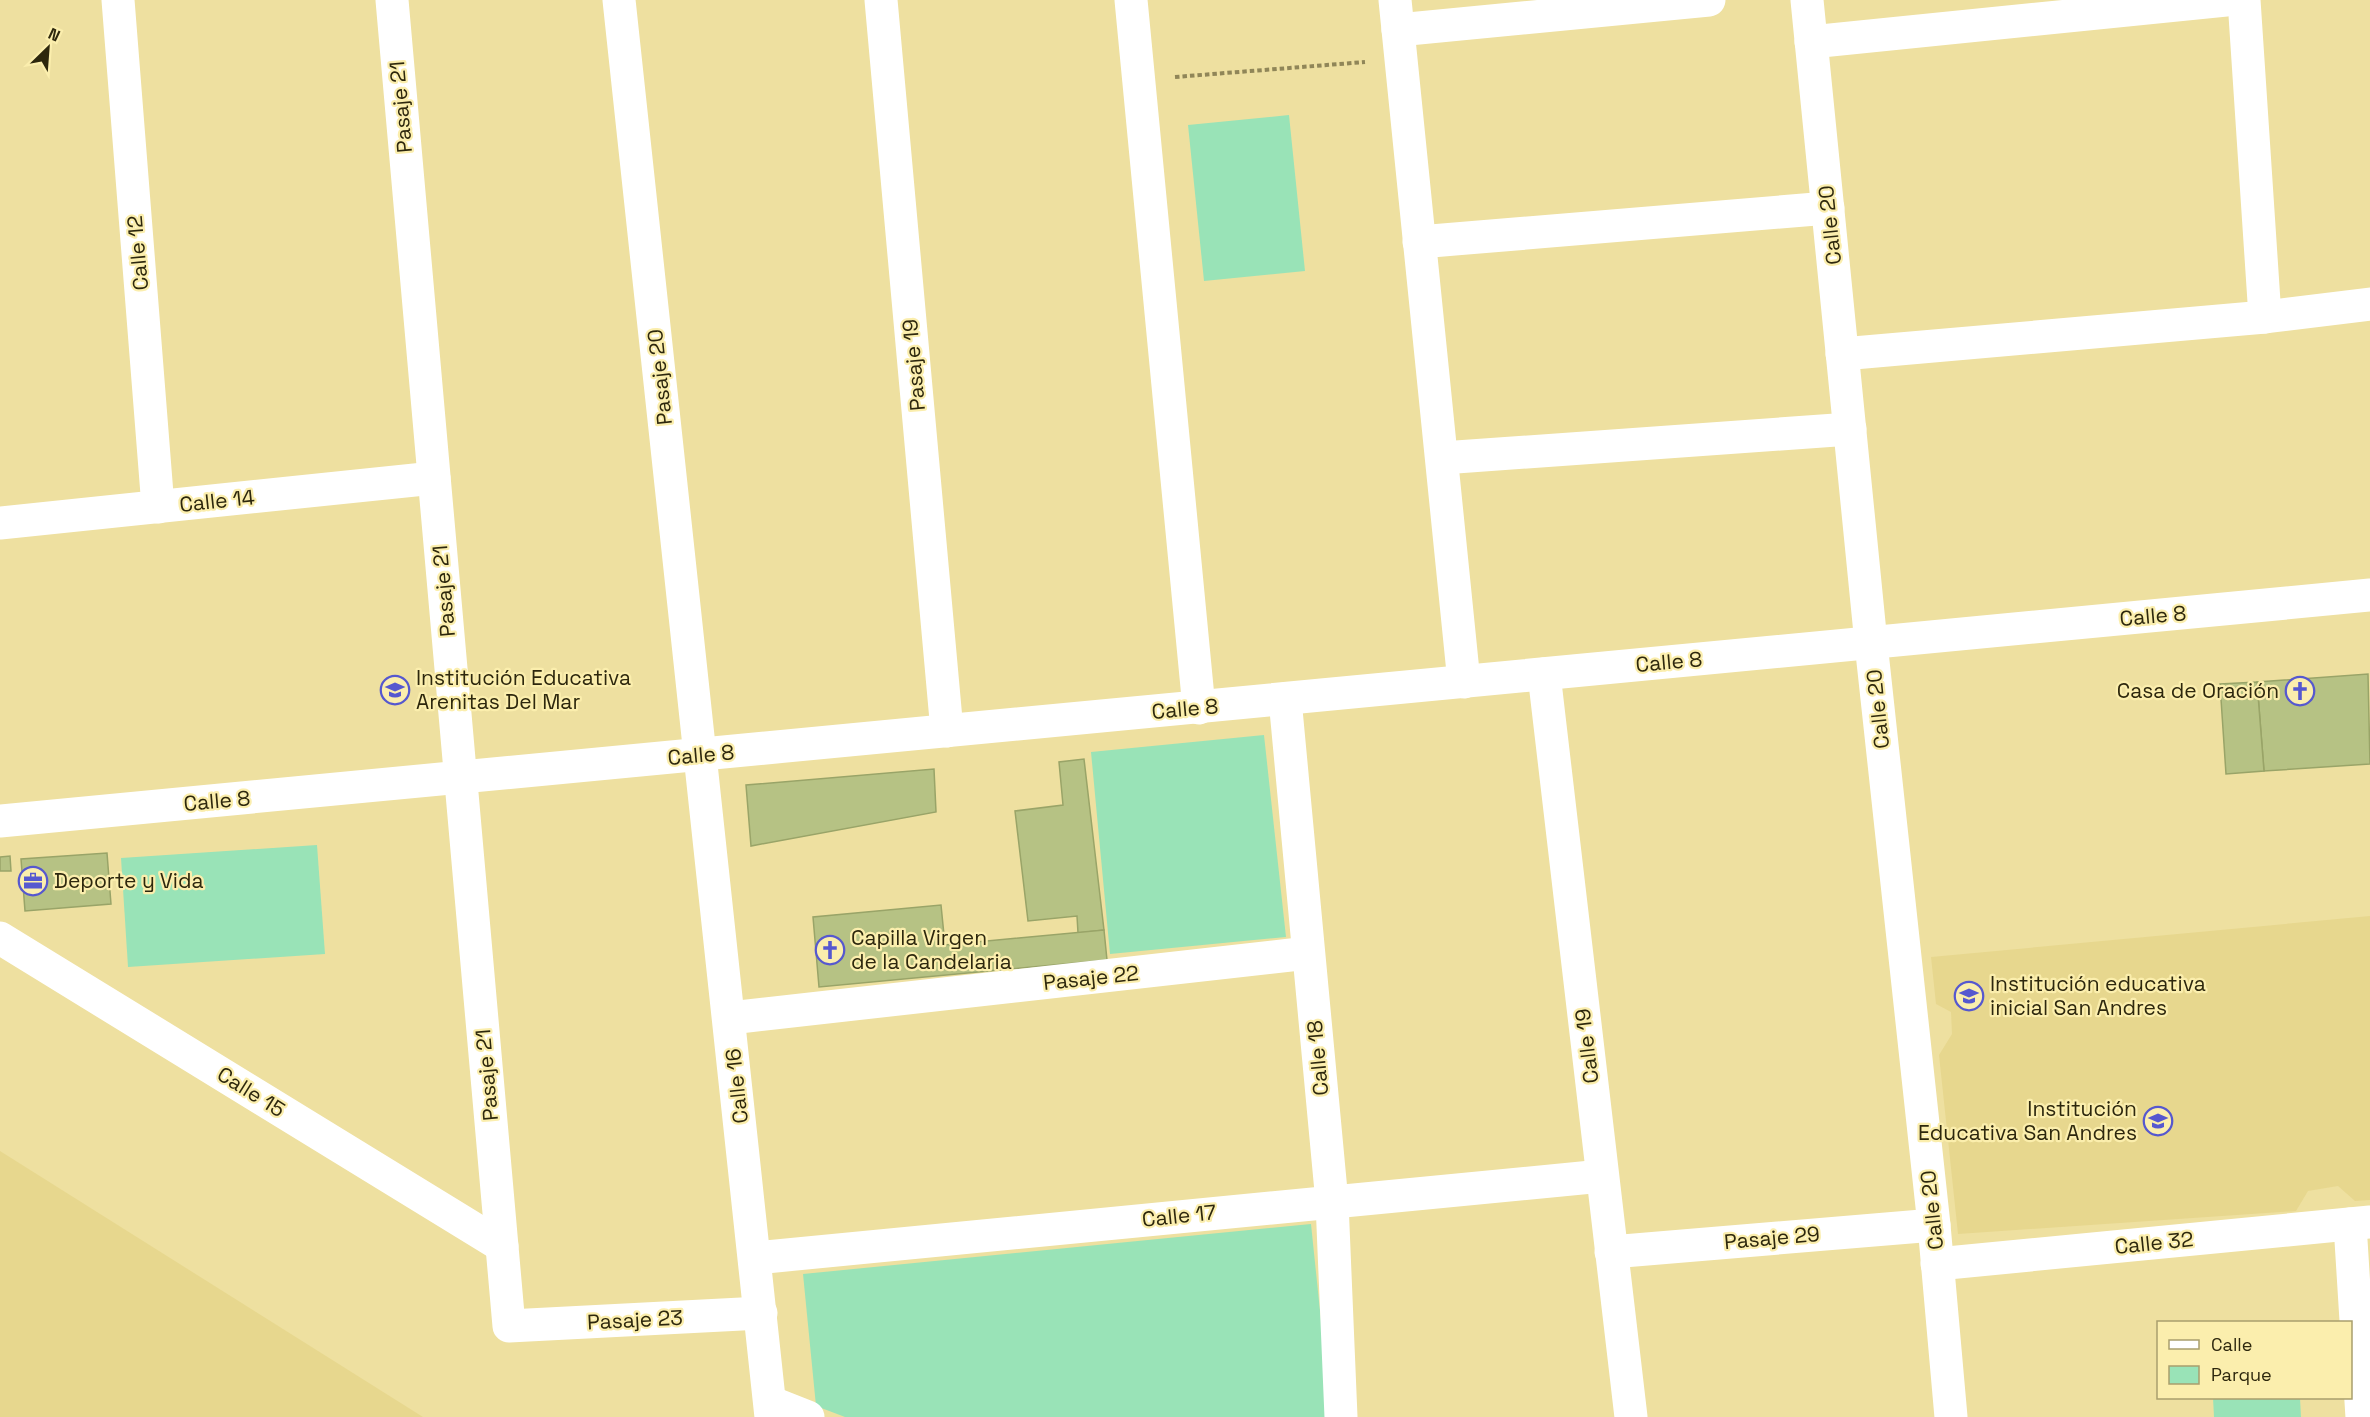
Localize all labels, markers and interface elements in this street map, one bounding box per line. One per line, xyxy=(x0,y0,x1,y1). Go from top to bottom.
north arrow xyxy=(18,18,78,78)
text: N xyxy=(45,23,63,47)
street label: Pasaje 21 xyxy=(383,60,418,154)
street label: Calle 20 xyxy=(1812,184,1847,266)
street label: Calle 12 xyxy=(121,214,154,292)
street label: Pasaje 19 xyxy=(896,318,931,412)
street label: Pasaje 20 xyxy=(641,328,678,426)
street label: Calle 14 xyxy=(178,483,256,518)
street label: Pasaje 21 xyxy=(426,544,461,638)
street label: Calle 8 xyxy=(2119,599,2187,632)
street label: Calle 8 xyxy=(1635,645,1703,678)
place label: Institución Educativa Arenitas Del Mar xyxy=(416,664,631,715)
street label: Calle 20 xyxy=(1860,668,1895,750)
school or university icon: Institución Educativa Arenitas Del Mar xyxy=(379,674,411,706)
church icon: Casa de Oración xyxy=(2284,675,2316,707)
place label: Casa de Oración xyxy=(2117,677,2279,704)
street label: Calle 8 xyxy=(1151,692,1219,725)
street label: Calle 8 xyxy=(667,738,735,771)
street label: Calle 8 xyxy=(183,784,251,817)
office icon: Deporte y Vida xyxy=(17,865,49,897)
place label: Deporte y Vida xyxy=(54,867,204,894)
place label: Capilla Virgen de la Candelaria xyxy=(851,924,1012,975)
church icon: Capilla Virgen de la Candelaria xyxy=(814,934,846,966)
street label: Pasaje 22 xyxy=(1042,959,1140,996)
place label: Institución educativa inicial San Andres xyxy=(1990,970,2206,1021)
school or university icon: Institución educativa inicial San Andres xyxy=(1953,980,1985,1012)
street label: Calle 19 xyxy=(1569,1007,1604,1085)
street label: Calle 18 xyxy=(1301,1019,1334,1097)
street label: Pasaje 21 xyxy=(469,1028,504,1122)
street label: Calle 16 xyxy=(719,1047,754,1125)
street label: Calle 15 xyxy=(212,1060,290,1123)
place label: Institución Educativa San Andres xyxy=(1918,1095,2137,1146)
school or university icon: Institución Educativa San Andres xyxy=(2142,1105,2174,1137)
street label: Calle 20 xyxy=(1914,1169,1949,1251)
street label: Calle 17 xyxy=(1141,1198,1217,1233)
street label: Pasaje 29 xyxy=(1723,1220,1821,1255)
street label: Calle 32 xyxy=(2113,1225,2195,1260)
street label: Pasaje 23 xyxy=(586,1304,683,1335)
legend xyxy=(2157,1321,2352,1399)
text: Calle xyxy=(2211,1333,2252,1356)
text: Parque xyxy=(2211,1363,2272,1386)

